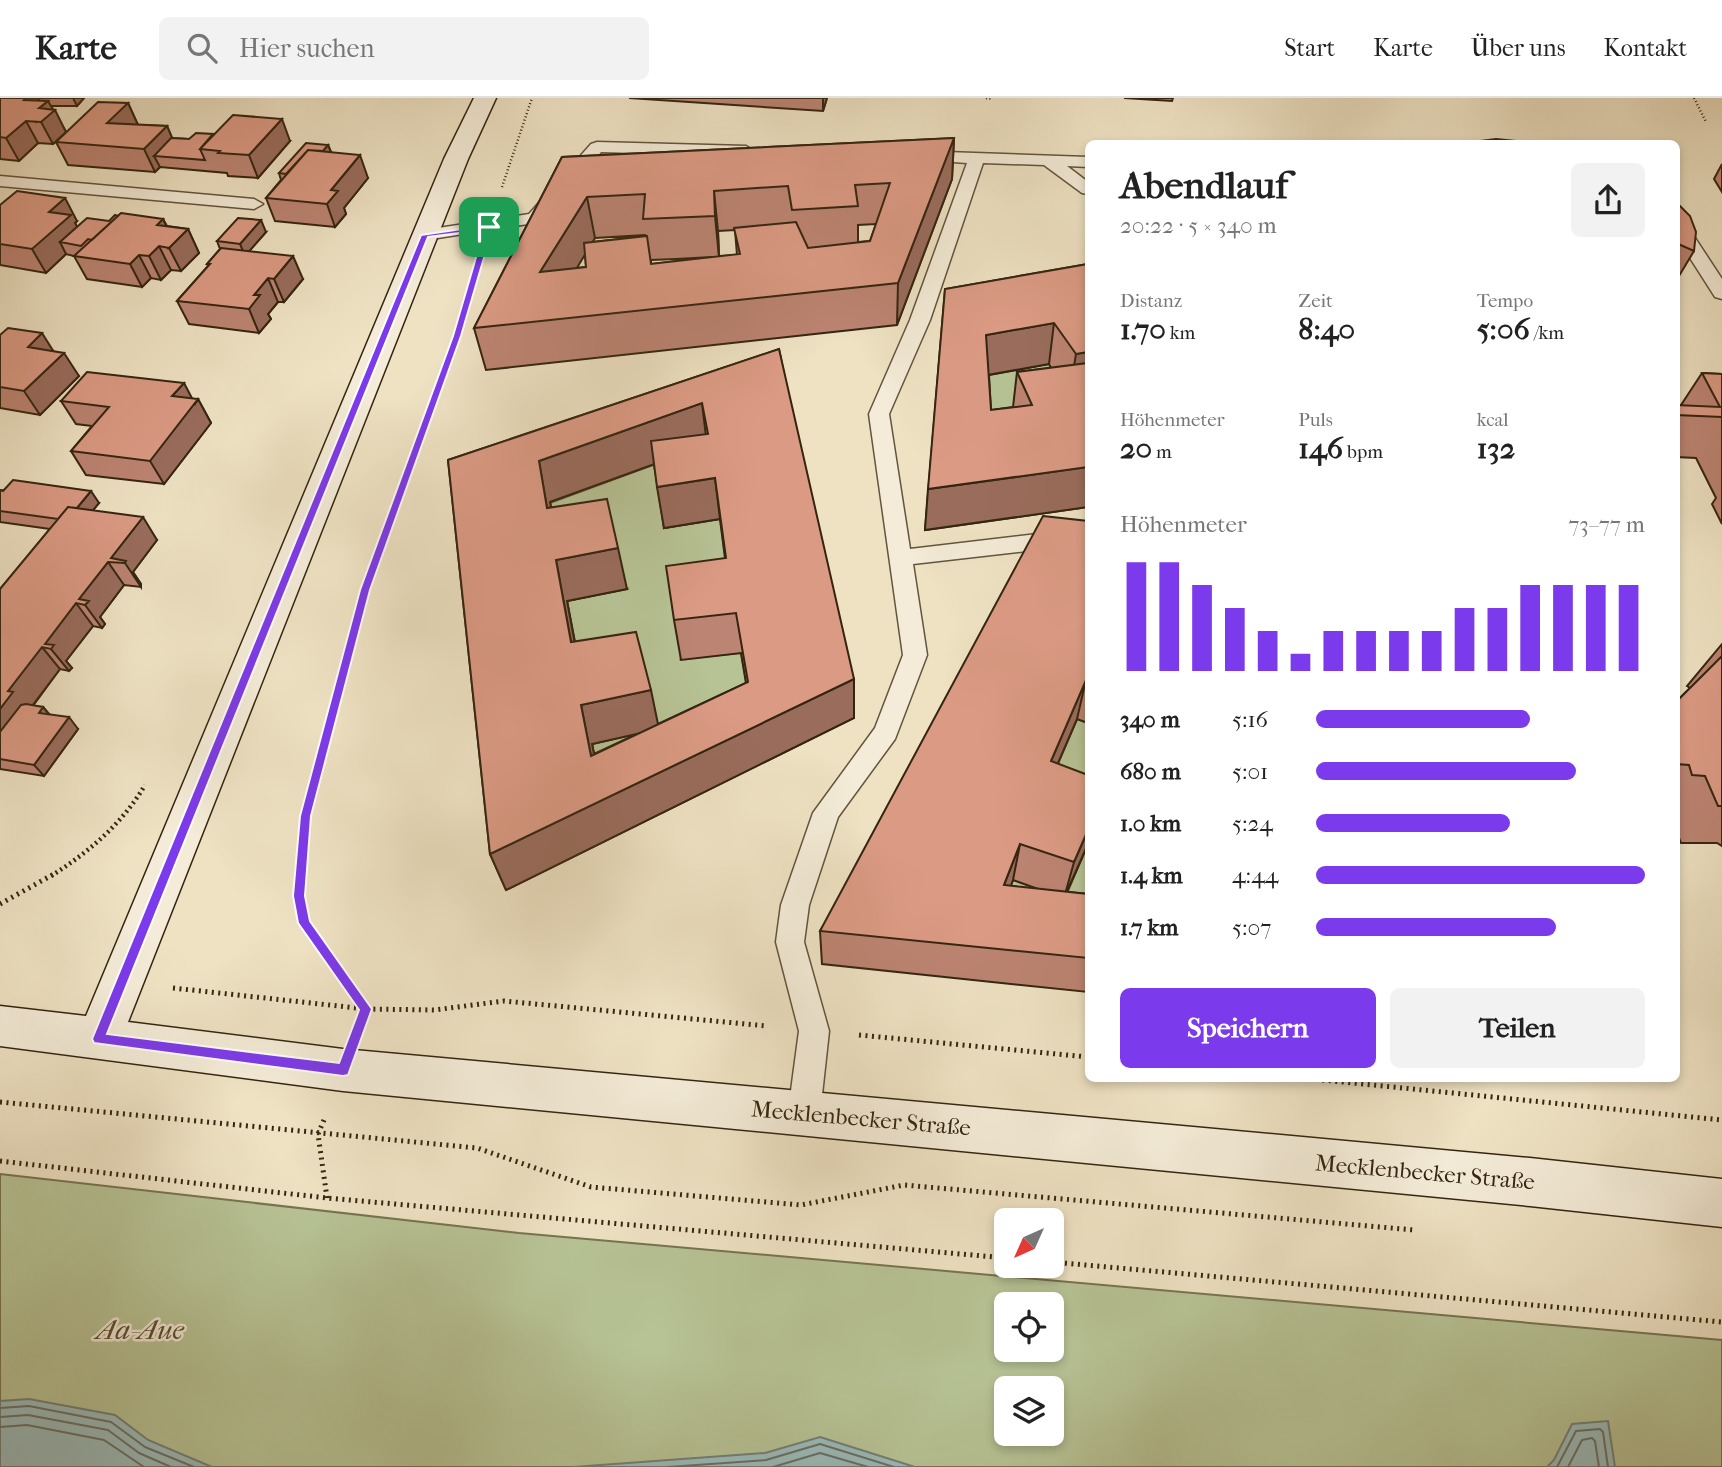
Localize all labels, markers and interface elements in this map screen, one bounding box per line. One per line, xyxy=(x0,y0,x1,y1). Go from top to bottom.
search box xyxy=(159,17,649,80)
text: Karte xyxy=(35,29,117,68)
icon: search xyxy=(183,29,221,67)
text: Hier suchen xyxy=(239,33,375,64)
text: Start xyxy=(1284,34,1335,62)
text: Karte xyxy=(1373,34,1433,62)
text: Über uns xyxy=(1471,34,1566,62)
text: Kontakt xyxy=(1604,34,1687,62)
text: Abendlauf xyxy=(1120,163,1288,208)
button: share xyxy=(1571,163,1645,237)
pin xyxy=(459,197,519,257)
icon: arrive xyxy=(470,208,508,246)
text: 20:22 · 5 × 340 m xyxy=(1120,212,1277,239)
text: Distanz xyxy=(1120,290,1182,312)
text: Zeit xyxy=(1298,290,1333,312)
text: Tempo xyxy=(1477,290,1533,312)
text: 1.70 xyxy=(1120,312,1166,347)
text: 8:40 xyxy=(1298,312,1355,347)
text: 5:06 xyxy=(1477,312,1530,347)
text: km xyxy=(1166,322,1195,344)
text: /km xyxy=(1530,322,1564,344)
text: Höhenmeter xyxy=(1120,409,1225,431)
text: Puls xyxy=(1298,409,1333,431)
text: kcal xyxy=(1477,409,1509,431)
text: 20 xyxy=(1120,431,1152,466)
text: 146 xyxy=(1298,431,1343,466)
text: 132 xyxy=(1477,431,1515,466)
text: m xyxy=(1152,441,1172,463)
text: bpm xyxy=(1343,441,1383,463)
text: Höhenmeter xyxy=(1120,511,1247,538)
text: 73–77 m xyxy=(1568,511,1645,538)
text: 340 m xyxy=(1120,706,1180,733)
text: 5:16 xyxy=(1232,706,1268,733)
text: 680 m xyxy=(1120,758,1181,785)
text: 5:01 xyxy=(1232,758,1268,785)
text: 1.0 km xyxy=(1120,810,1181,837)
text: 5:24 xyxy=(1232,810,1273,837)
text: 1.4 km xyxy=(1120,862,1183,889)
text: 4:44 xyxy=(1232,862,1278,889)
text: 1.7 km xyxy=(1120,914,1178,941)
text: 5:07 xyxy=(1232,914,1271,941)
button: Speichern xyxy=(1120,988,1376,1068)
button: Teilen xyxy=(1390,988,1645,1068)
street label: Mecklenbecker Straße xyxy=(750,1095,972,1142)
street label: Mecklenbecker Straße xyxy=(1314,1149,1536,1196)
north arrow xyxy=(994,1208,1064,1278)
map controls xyxy=(994,1208,1064,1446)
button: locate xyxy=(994,1292,1064,1362)
park label: Aa-Aue xyxy=(93,1313,184,1346)
button: layers xyxy=(994,1376,1064,1446)

